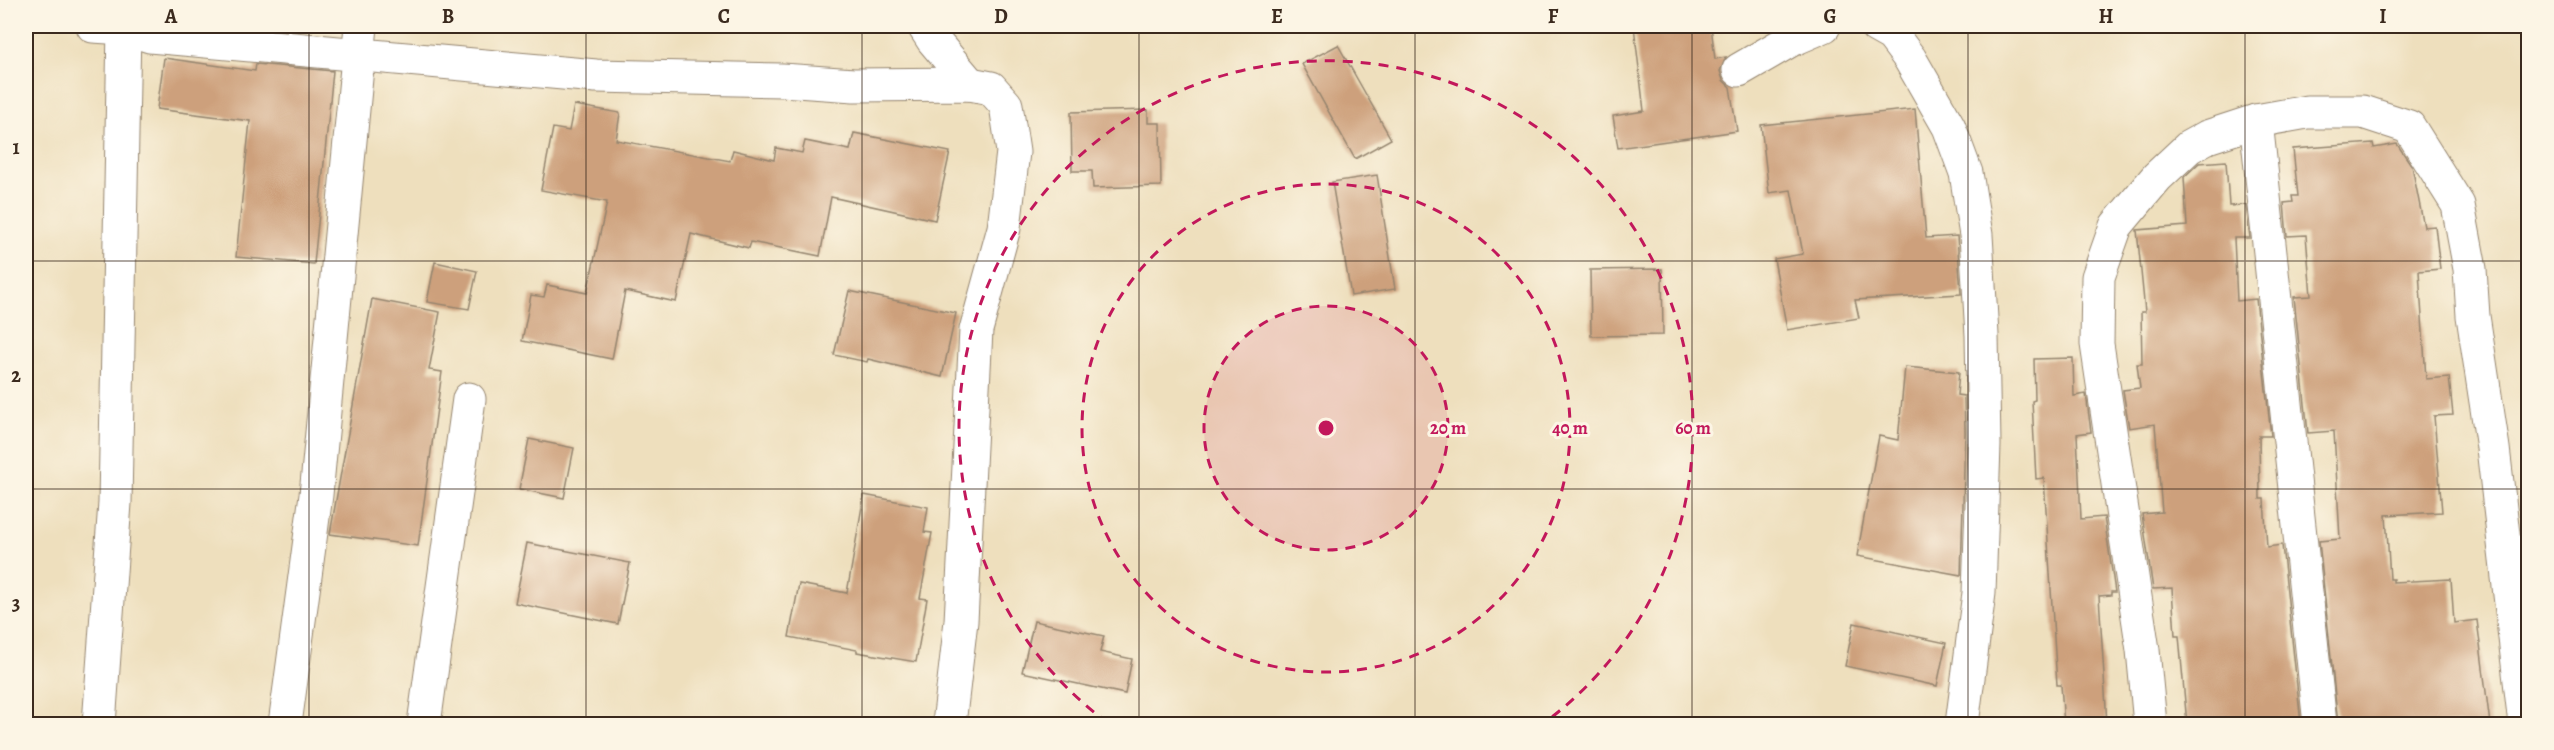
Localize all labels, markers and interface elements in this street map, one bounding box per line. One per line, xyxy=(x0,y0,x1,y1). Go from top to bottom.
text: A xyxy=(164,3,178,30)
text: B xyxy=(442,3,454,30)
text: C xyxy=(718,3,730,30)
text: D xyxy=(994,3,1008,30)
text: E xyxy=(1271,3,1283,30)
text: F xyxy=(1548,3,1559,30)
text: G xyxy=(1823,3,1837,30)
text: H xyxy=(2099,3,2114,30)
text: I xyxy=(2379,3,2387,30)
text: 1 xyxy=(12,134,20,161)
text: 2 xyxy=(11,362,21,389)
text: 20 m xyxy=(1430,416,1466,440)
text: 40 m xyxy=(1552,416,1588,440)
text: 60 m xyxy=(1675,416,1711,440)
centre of rings xyxy=(1316,418,1336,438)
text: 3 xyxy=(12,590,20,617)

